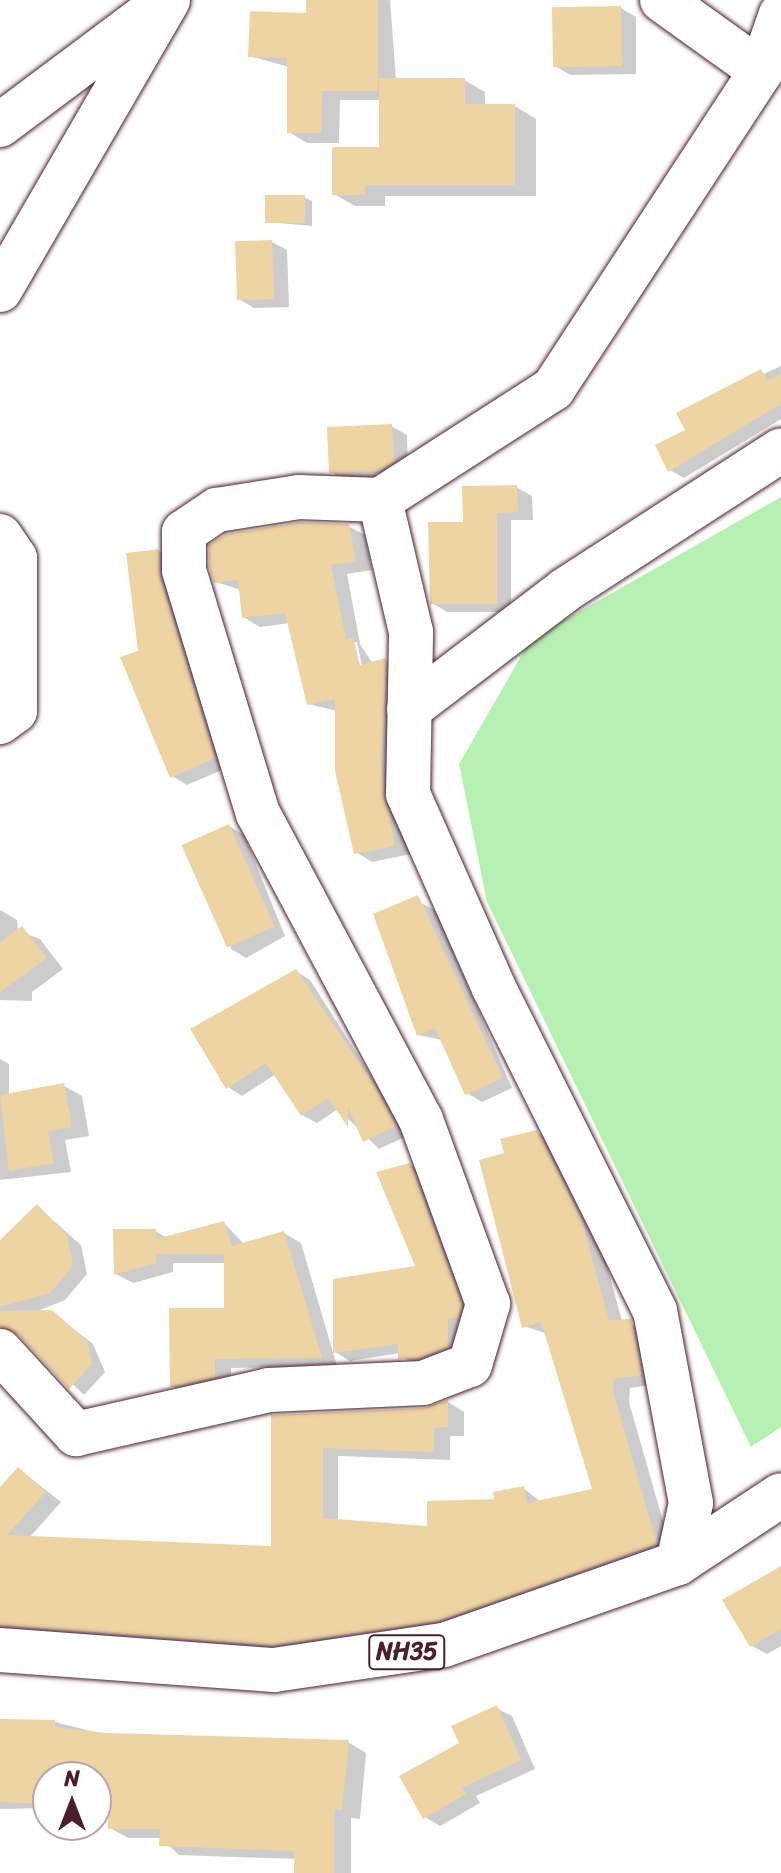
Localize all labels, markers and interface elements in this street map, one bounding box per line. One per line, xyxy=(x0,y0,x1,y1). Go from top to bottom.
road number: NH35 xyxy=(367,1632,447,1672)
text: N xyxy=(64,1759,80,1798)
north arrow xyxy=(32,1761,112,1841)

